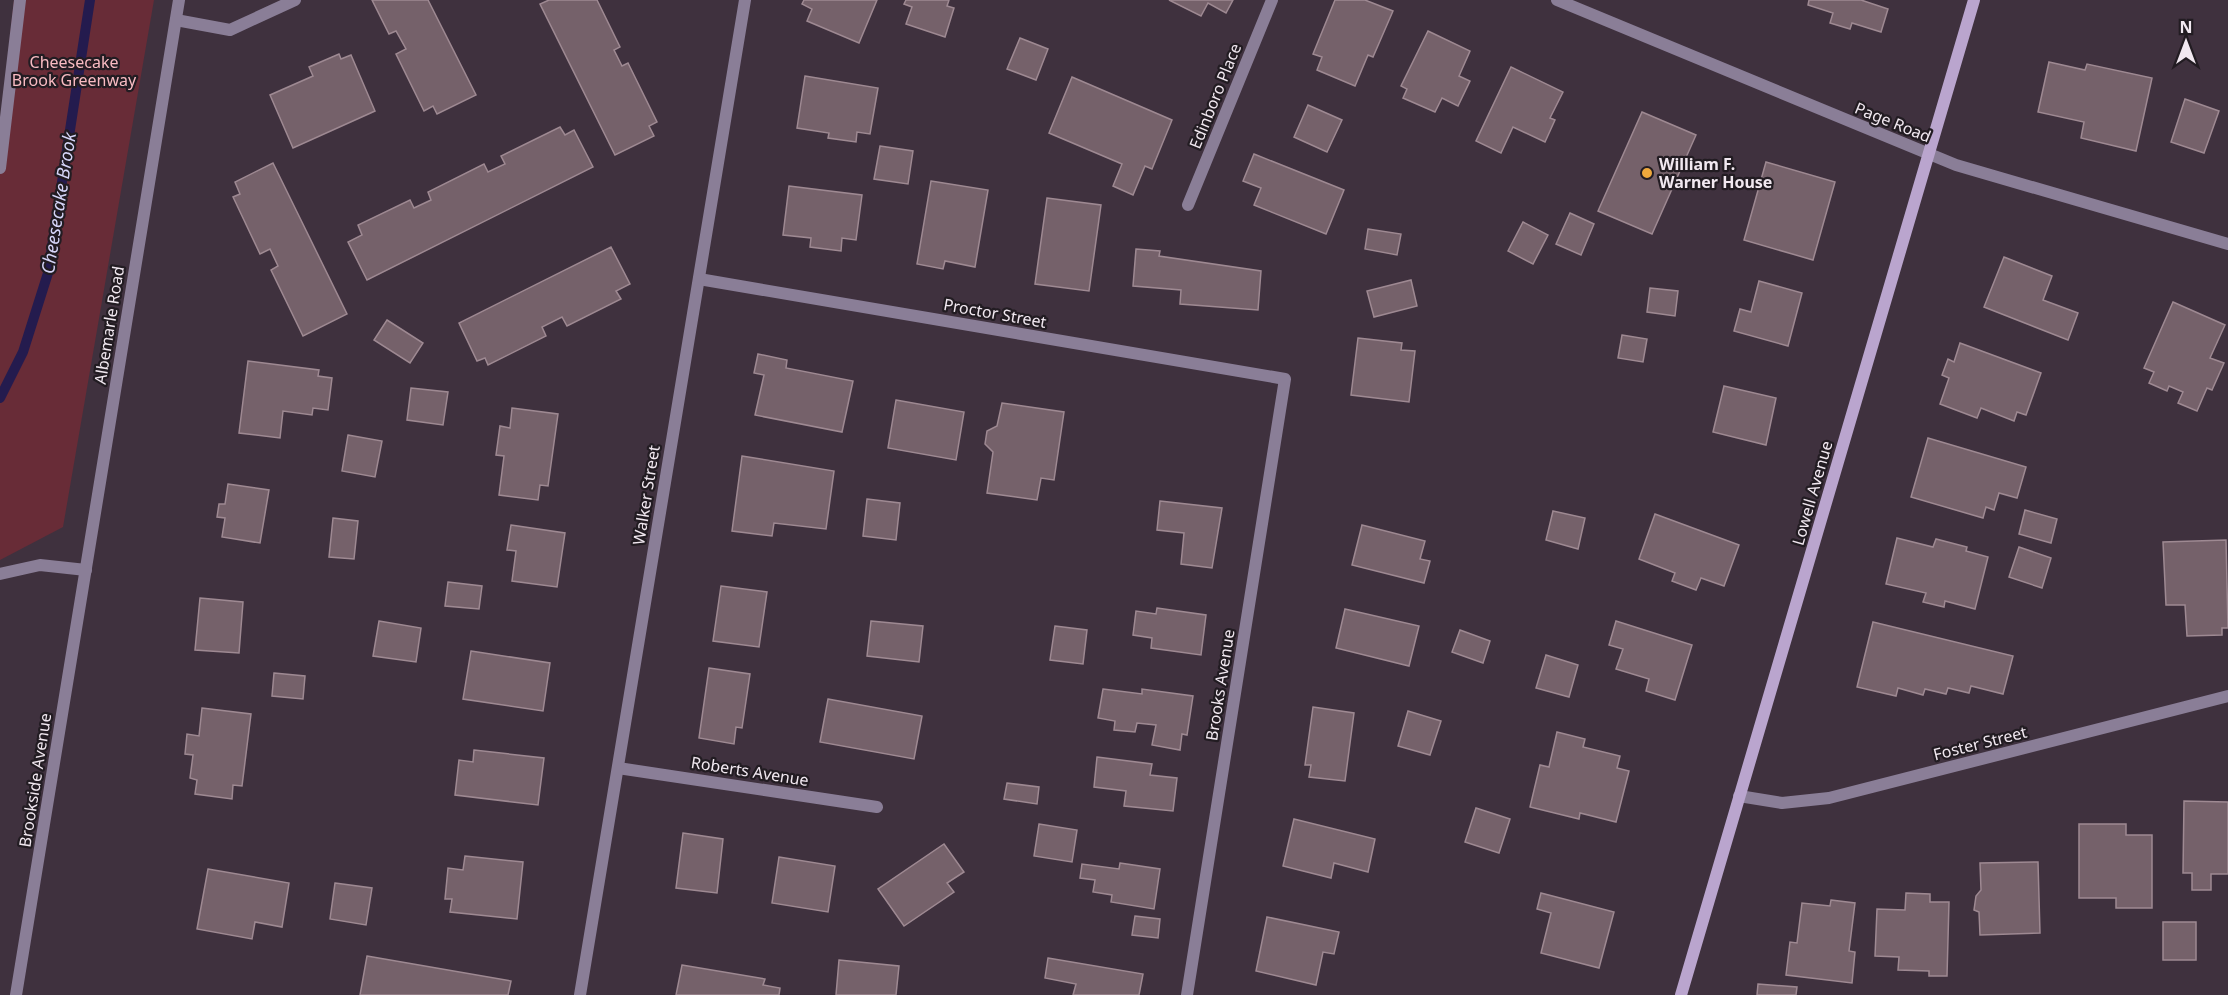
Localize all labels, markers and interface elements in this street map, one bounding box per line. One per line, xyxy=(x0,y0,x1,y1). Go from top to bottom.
north arrow xyxy=(2156,12,2216,72)
text: N xyxy=(2179,16,2193,38)
street label: Edinboro Place xyxy=(1184,40,1246,152)
park label: Cheesecake Brook Greenway xyxy=(12,51,137,91)
street label: Page Road xyxy=(1852,97,1934,147)
water label: Cheesecake Brook xyxy=(35,129,81,276)
place label: William F. Warner House xyxy=(1659,153,1772,193)
marker: William F. Warner House xyxy=(1640,166,1654,180)
street label: Albemarle Road xyxy=(89,264,129,386)
street label: Proctor Street xyxy=(942,293,1048,333)
street label: Lowell Avenue xyxy=(1787,438,1837,548)
street label: Walker Street xyxy=(627,443,665,546)
street label: Brooks Avenue xyxy=(1200,628,1240,742)
street label: Brookside Avenue xyxy=(14,711,56,849)
street label: Foster Street xyxy=(1931,721,2029,765)
street label: Roberts Avenue xyxy=(690,751,810,791)

